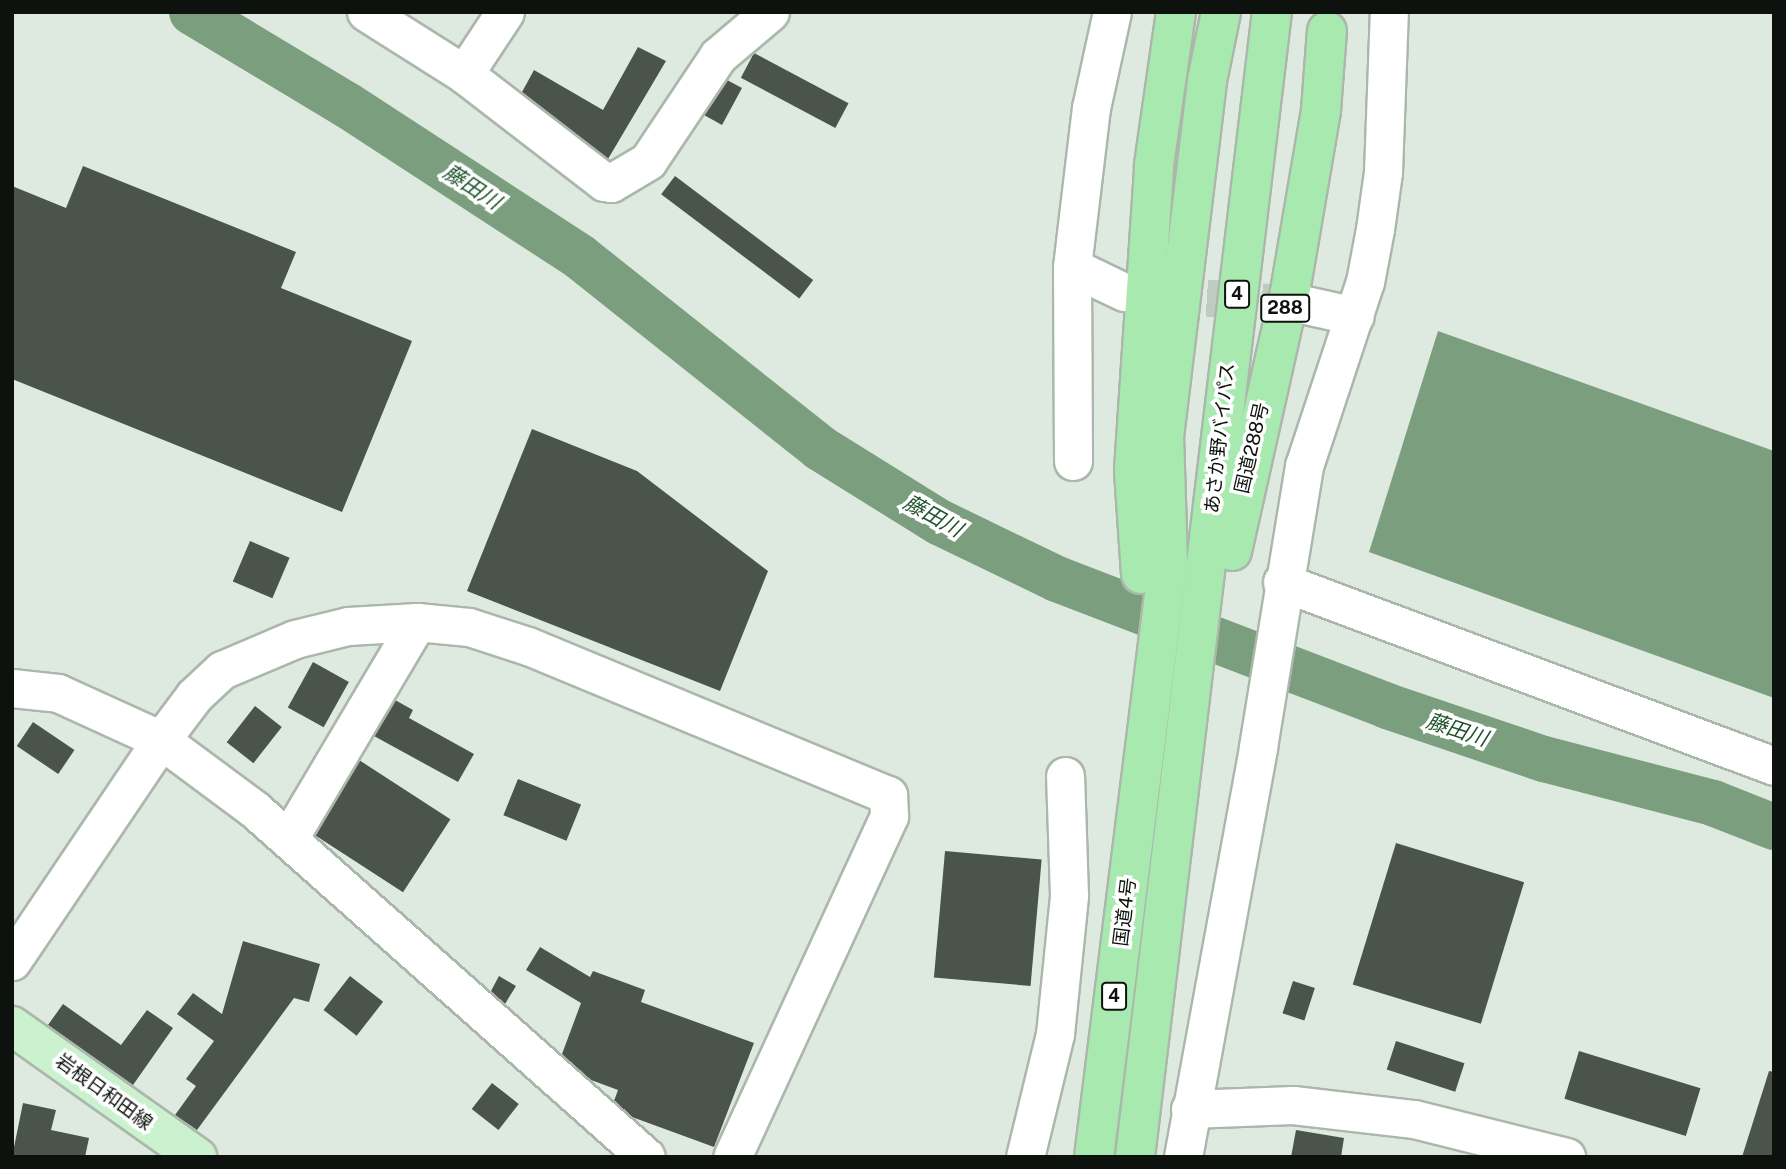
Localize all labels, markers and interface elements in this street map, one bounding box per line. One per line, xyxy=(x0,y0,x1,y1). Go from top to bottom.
water label: 藤田川 xyxy=(439,159,505,215)
road number: 4 xyxy=(1223,280,1251,308)
road number: 288 xyxy=(1259,294,1311,322)
street label: あさか野バイパス xyxy=(1201,361,1239,515)
street label: 国道288号 xyxy=(1230,400,1274,496)
water label: 藤田川 xyxy=(899,490,967,542)
water label: 藤田川 xyxy=(1423,708,1491,752)
street label: 国道4号 xyxy=(1109,876,1141,948)
road number: 4 xyxy=(1100,981,1128,1010)
street label: 岩根日和田線 xyxy=(51,1049,157,1135)

